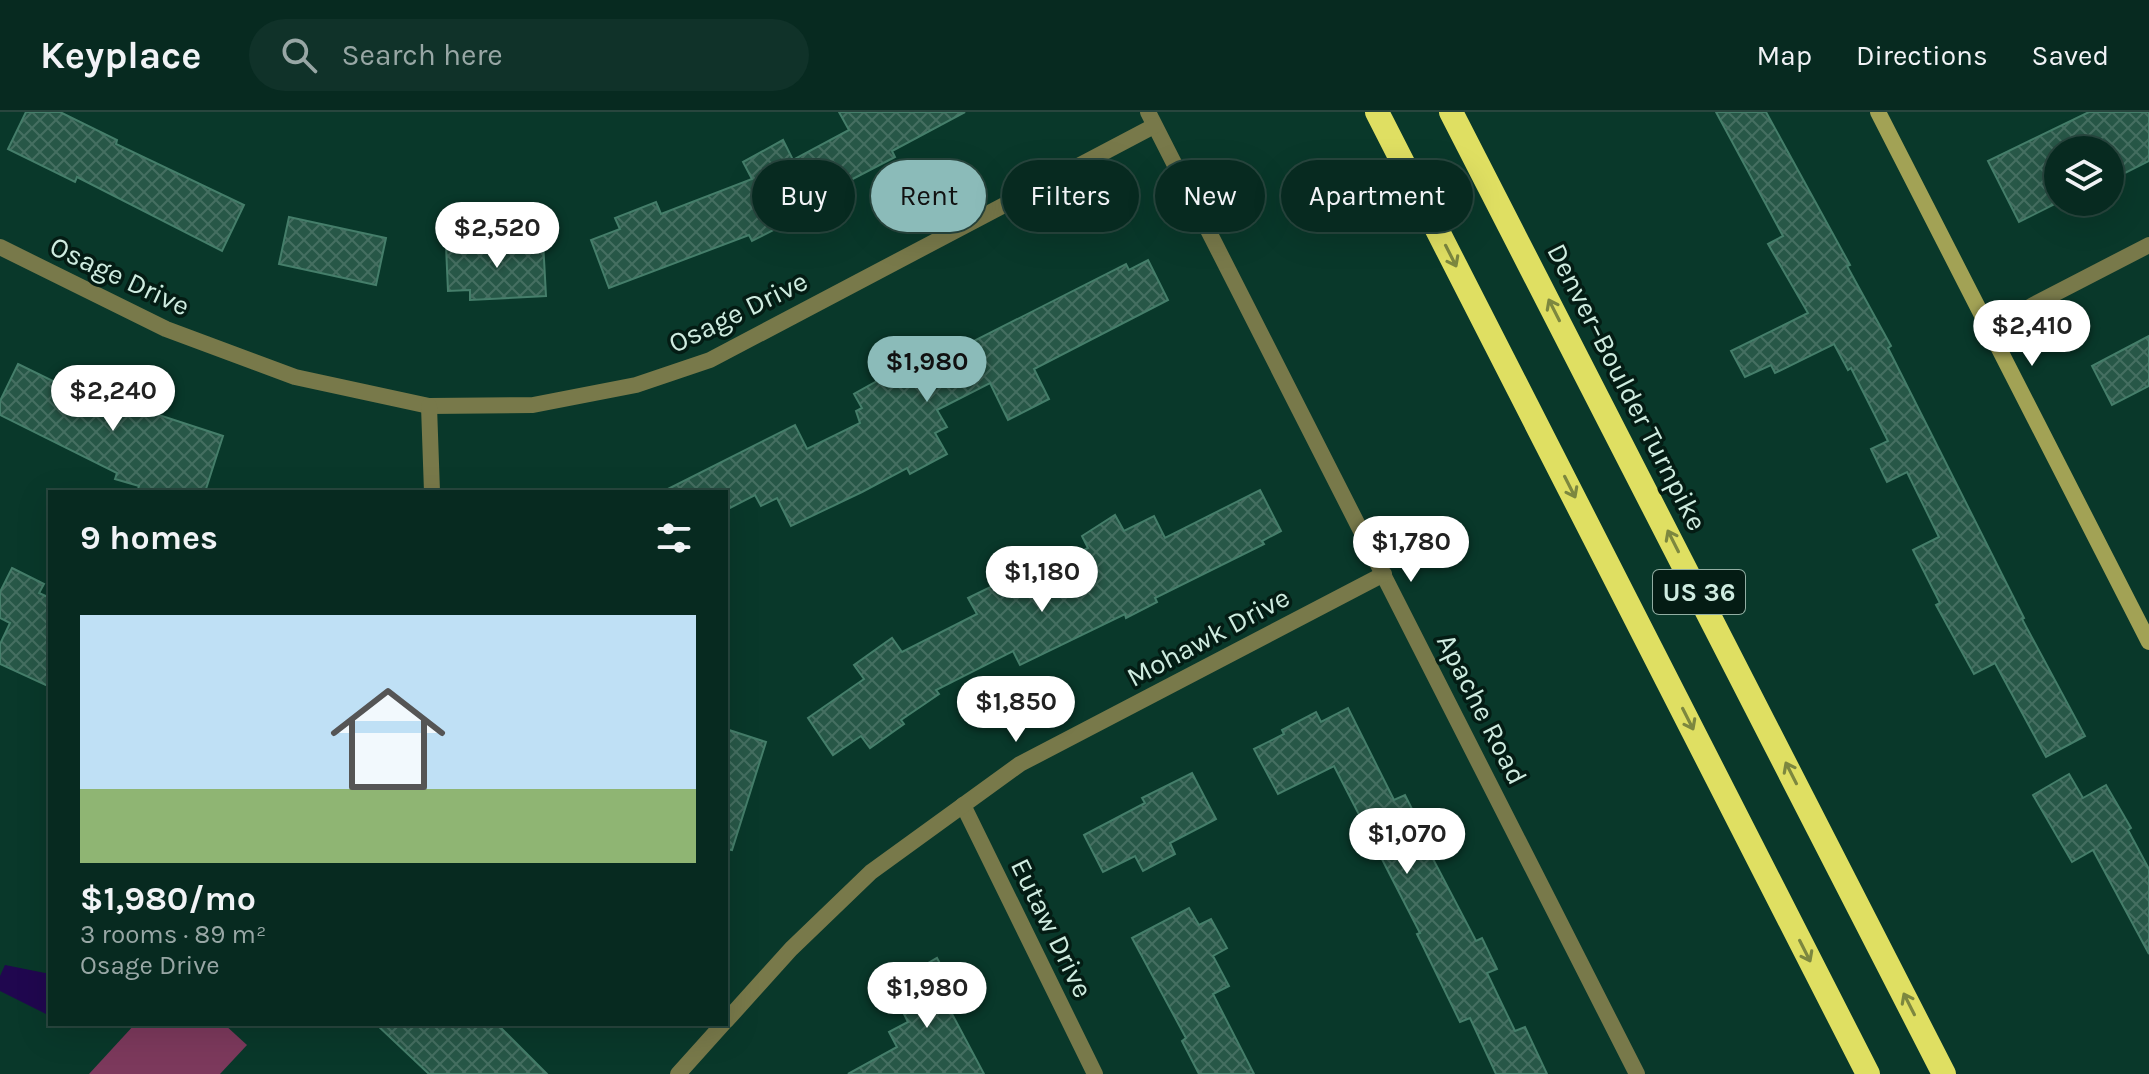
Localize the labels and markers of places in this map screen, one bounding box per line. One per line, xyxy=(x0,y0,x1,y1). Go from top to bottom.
pin: $2,520 xyxy=(432,202,562,270)
pin: $2,410 xyxy=(1967,300,2097,368)
pin: $1,980 xyxy=(862,336,992,404)
pin: $2,240 xyxy=(48,365,178,433)
pin: $1,780 xyxy=(1346,516,1476,584)
pin: $1,180 xyxy=(977,546,1107,614)
pin: $1,850 xyxy=(951,676,1081,744)
pin: $1,070 xyxy=(1342,808,1472,876)
pin: $1,980 xyxy=(862,962,992,1030)

